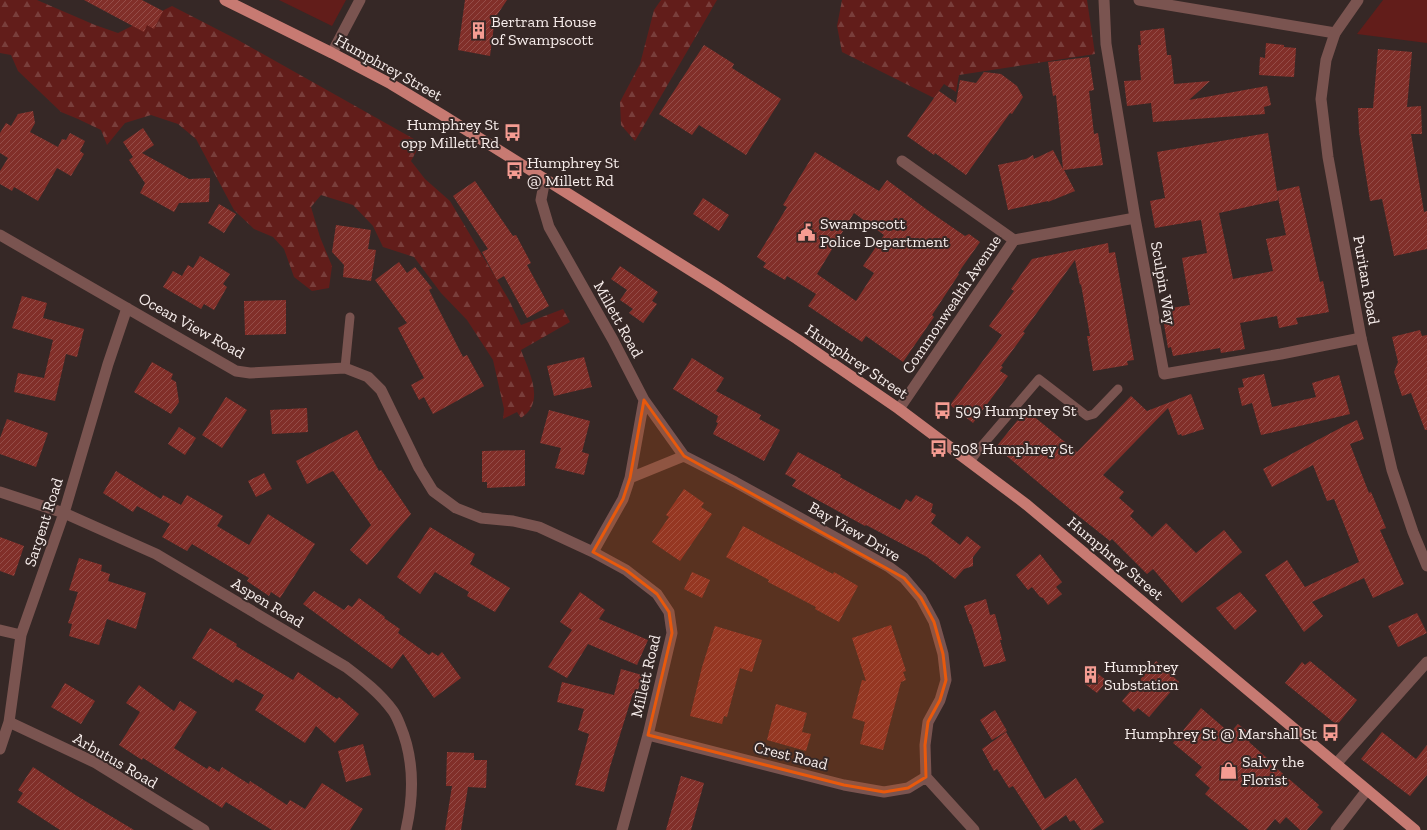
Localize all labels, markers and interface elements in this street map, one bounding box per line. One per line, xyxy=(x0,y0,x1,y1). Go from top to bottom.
place label: Bertram House of Swampscott xyxy=(491,12,596,49)
building icon: Bertram House of Swampscott xyxy=(468,20,488,40)
street label: Humphrey Street xyxy=(332,30,446,105)
place label: Humphrey St opp Millett Rd xyxy=(401,115,499,152)
bus stop icon: Humphrey St opp Millett Rd xyxy=(502,123,522,143)
place label: Humphrey St @ Millett Rd xyxy=(527,153,619,190)
bus stop icon: Humphrey St @ Millett Rd xyxy=(504,161,524,181)
place label: Swampscott Police Department xyxy=(820,214,949,251)
public building icon: Swampscott Police Department xyxy=(797,222,817,242)
street label: Commonwealth Avenue xyxy=(898,231,1005,377)
street label: Puritan Road xyxy=(1349,234,1384,326)
street label: Sculpin Way xyxy=(1147,240,1180,327)
street label: Millett Road xyxy=(590,278,647,361)
street label: Ocean View Road xyxy=(135,288,248,363)
street label: Humphrey Street xyxy=(802,320,912,403)
bus stop icon: 509 Humphrey St xyxy=(932,400,952,420)
place label: 509 Humphrey St xyxy=(955,401,1077,420)
bus stop icon: 508 Humphrey St xyxy=(929,438,949,458)
place label: 508 Humphrey St xyxy=(952,439,1074,458)
street label: Sargent Road xyxy=(20,475,67,569)
street label: Bay View Drive xyxy=(805,497,904,565)
street label: Humphrey Street xyxy=(1064,513,1168,604)
street label: Aspen Road xyxy=(228,573,307,632)
street label: Millett Road xyxy=(627,633,664,719)
place label: Humphrey Substation xyxy=(1104,657,1179,694)
building icon: Humphrey Substation xyxy=(1081,665,1101,685)
bus stop icon: Humphrey St @ Marshall St xyxy=(1320,723,1340,743)
place label: Humphrey St @ Marshall St xyxy=(1124,724,1317,743)
street label: Arbutus Road xyxy=(70,729,162,792)
street label: Crest Road xyxy=(752,737,830,774)
place label: Salvy the Florist xyxy=(1242,752,1304,789)
shop icon: Salvy the Florist xyxy=(1219,760,1239,780)

